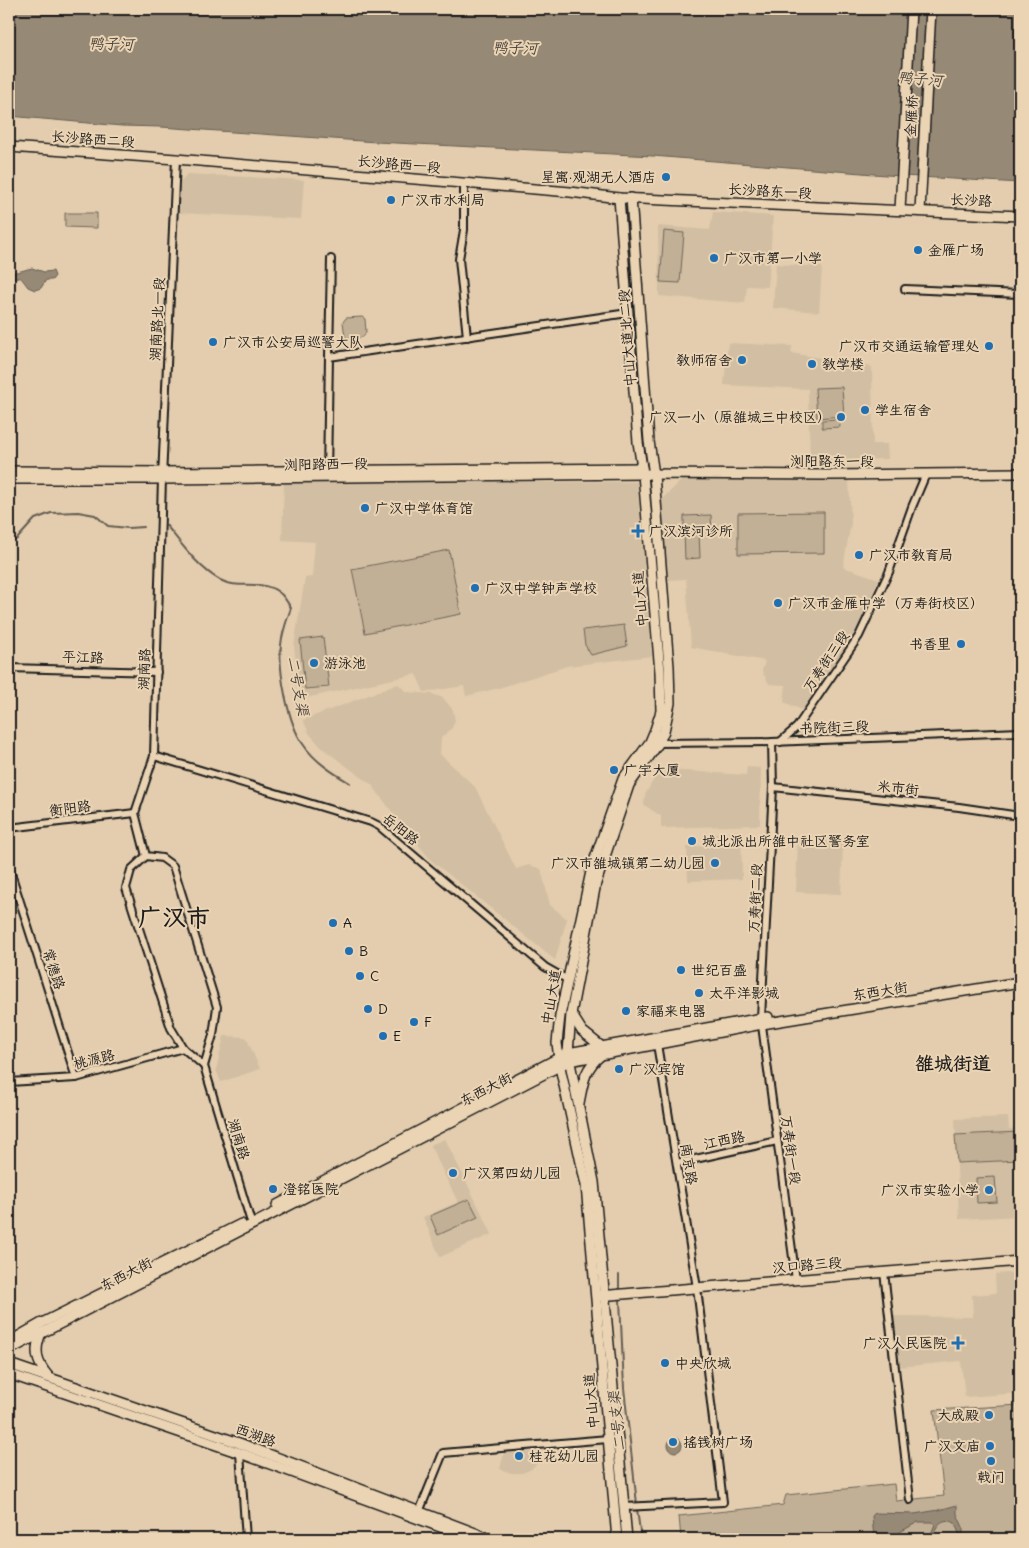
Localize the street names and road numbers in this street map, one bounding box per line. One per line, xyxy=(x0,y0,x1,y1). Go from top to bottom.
street label: 金雁桥 xyxy=(901,95,921,137)
street label: 长沙路西二段 xyxy=(50,127,136,151)
street label: 长沙路西一段 xyxy=(356,151,442,177)
street label: 长沙路东一段 xyxy=(728,180,812,202)
street label: 长沙路 xyxy=(950,190,992,210)
street label: 湖南路北一段 xyxy=(146,277,168,361)
street label: 中山大道北二段 xyxy=(615,288,639,388)
street label: 浏阳路东一段 xyxy=(790,452,874,470)
street label: 浏阳路西一段 xyxy=(284,454,368,474)
street label: 中山大道 xyxy=(629,570,651,628)
street label: 万寿街三段 xyxy=(799,627,853,695)
street label: 平江路 xyxy=(62,647,104,667)
street label: 湖南路 xyxy=(134,648,154,690)
street label: 书院街三段 xyxy=(799,717,869,737)
street label: 米市街 xyxy=(876,777,920,799)
street label: 衡阳路 xyxy=(48,797,92,819)
street label: 岳阳路 xyxy=(379,809,423,849)
street label: 万寿街二段 xyxy=(744,863,766,933)
street label: 常德路 xyxy=(39,946,69,992)
street label: 中山大道 xyxy=(537,968,565,1026)
street label: 东西大街 xyxy=(851,978,909,1004)
street label: 桃源路 xyxy=(71,1045,117,1073)
street label: 东西大街 xyxy=(457,1068,515,1110)
street label: 万寿街一段 xyxy=(777,1114,805,1186)
street label: 湖南路 xyxy=(224,1116,254,1162)
street label: 江西路 xyxy=(702,1127,746,1153)
street label: 南京路 xyxy=(677,1142,701,1186)
street label: 东西大街 xyxy=(97,1253,155,1295)
street label: 汉口路三段 xyxy=(771,1253,843,1277)
street label: 中山大道 xyxy=(580,1372,602,1430)
street label: 西湖路 xyxy=(233,1419,279,1451)

